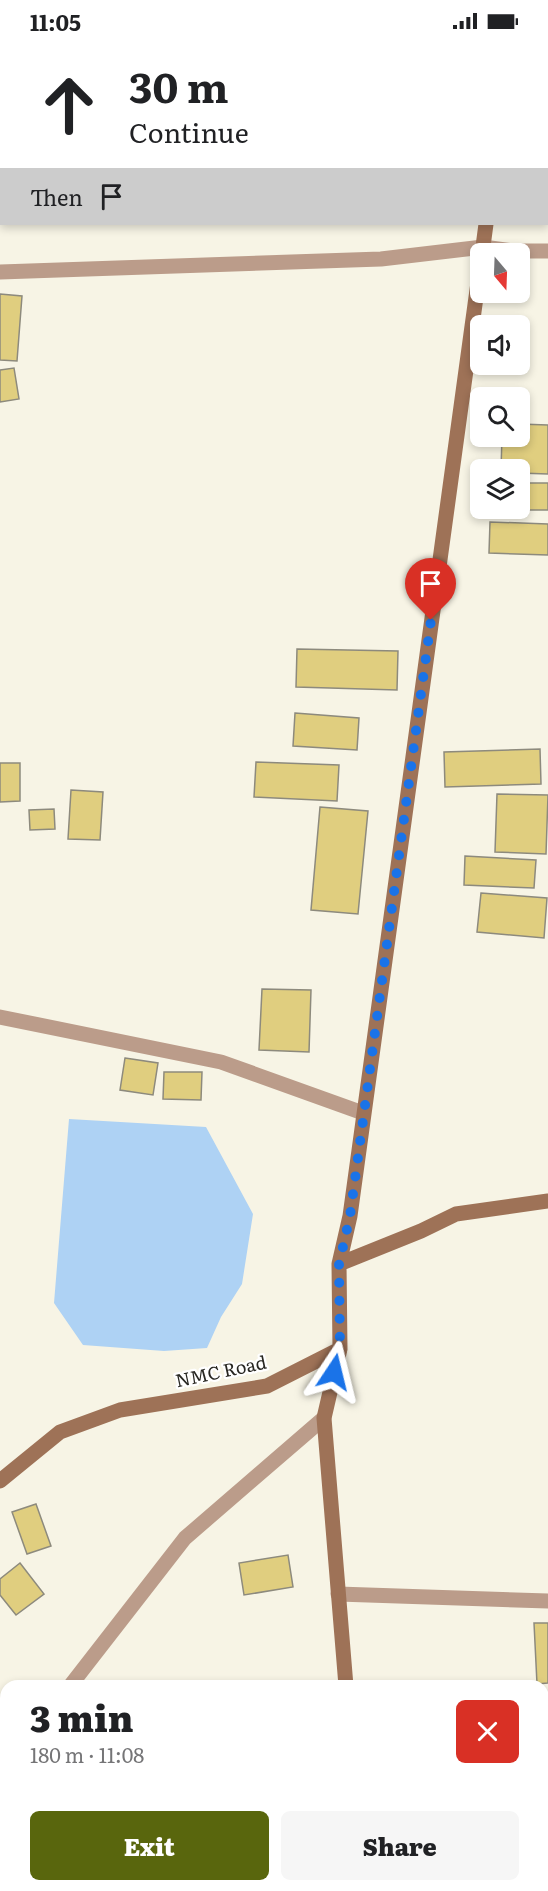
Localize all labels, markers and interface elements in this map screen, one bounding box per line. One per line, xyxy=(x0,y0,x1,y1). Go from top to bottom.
text: 11:05 xyxy=(30,5,81,38)
text: 30 m xyxy=(129,54,229,116)
icon: ahead xyxy=(30,66,108,144)
text: Continue xyxy=(129,111,249,151)
text: Then xyxy=(30,180,83,213)
icon: arrive xyxy=(95,180,128,213)
north arrow xyxy=(470,243,530,303)
map controls xyxy=(470,243,530,519)
button: sound xyxy=(470,315,530,375)
button: search xyxy=(470,387,530,447)
button: layers xyxy=(470,459,530,519)
pin xyxy=(405,558,456,620)
icon: arrive xyxy=(414,567,447,600)
position arrow xyxy=(302,1340,366,1404)
street label: NMC Road xyxy=(173,1348,269,1393)
text: 3 min xyxy=(30,1690,134,1743)
button: close xyxy=(456,1700,519,1763)
text: 180 m · 11:08 xyxy=(30,1739,144,1769)
button: Exit xyxy=(30,1811,269,1880)
button: Share xyxy=(281,1811,519,1880)

